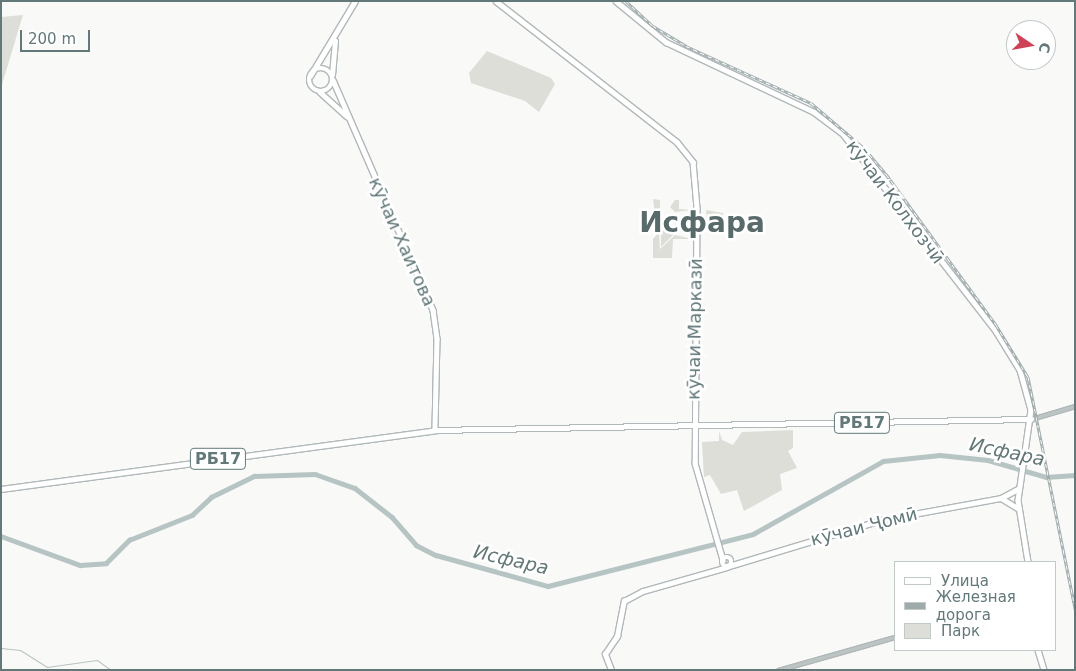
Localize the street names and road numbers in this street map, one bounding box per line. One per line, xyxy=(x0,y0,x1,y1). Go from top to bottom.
street label: кӯчаи Колхозчӣ xyxy=(841,136,949,268)
street label: кӯчаи Хаитова xyxy=(364,174,440,310)
street label: кӯчаи Марказӣ xyxy=(683,258,707,400)
road number: РБ17 xyxy=(833,409,891,436)
road number: РБ17 xyxy=(189,446,247,472)
street label: кӯчаи Ҷомӣ xyxy=(808,503,920,551)

